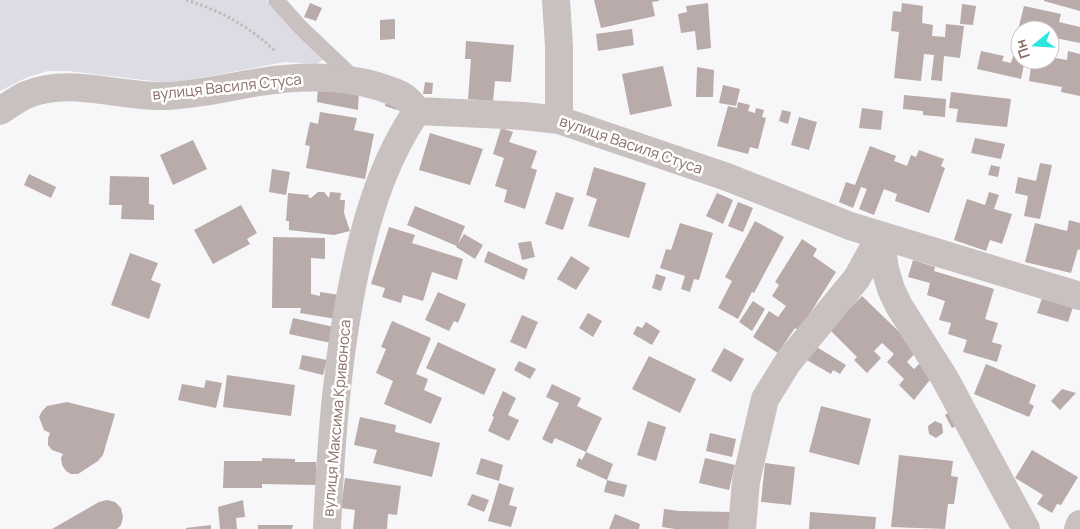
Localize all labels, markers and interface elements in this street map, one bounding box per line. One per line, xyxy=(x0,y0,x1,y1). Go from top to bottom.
north arrow xyxy=(1010,20,1060,70)
text: Пн xyxy=(1010,37,1034,61)
street label: вулиця Василя Стуса xyxy=(151,68,303,105)
street label: вулиця Василя Стуса xyxy=(557,110,706,179)
street label: вулиця Максима Кривоноса xyxy=(317,319,356,517)

